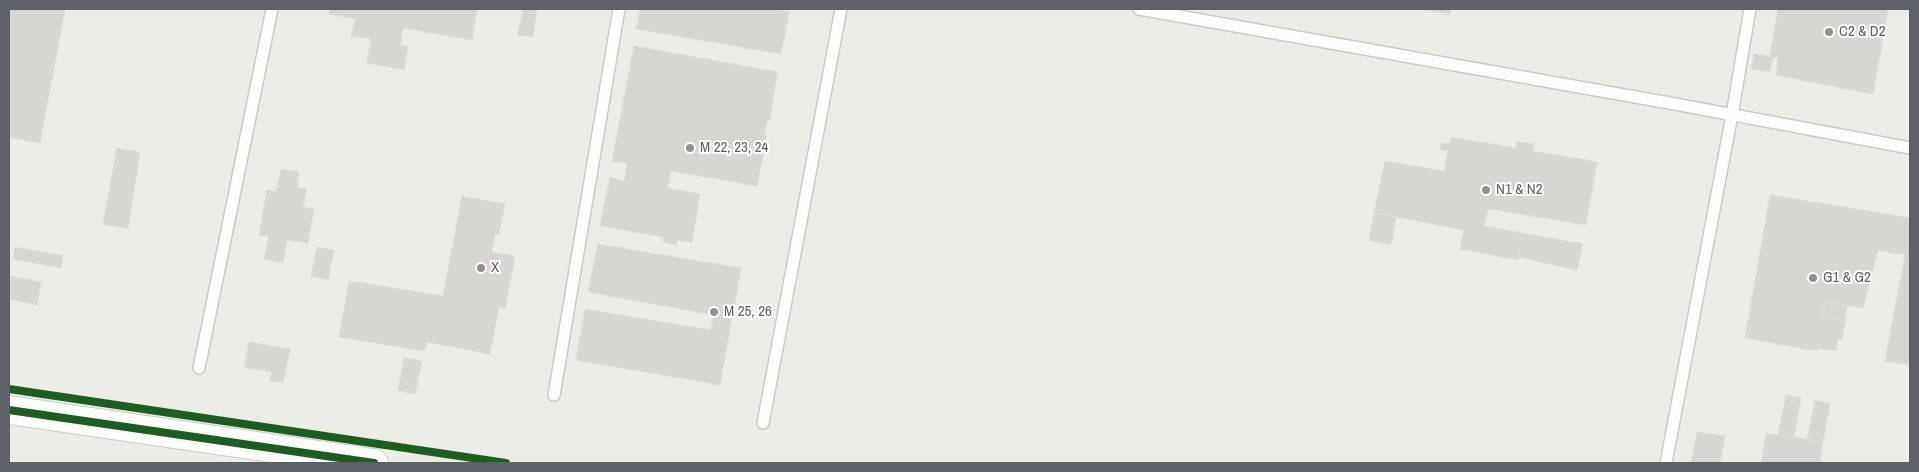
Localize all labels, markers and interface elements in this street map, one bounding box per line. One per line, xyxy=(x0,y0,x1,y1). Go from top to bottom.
place label: C2 & D2 xyxy=(1839,23,1885,41)
marker: C2 & D2 xyxy=(1823,26,1835,38)
place label: M 22, 23, 24 xyxy=(700,139,768,157)
marker: M 22, 23, 24 xyxy=(684,142,696,154)
place label: N1 & N2 xyxy=(1496,181,1542,199)
marker: N1 & N2 xyxy=(1480,184,1492,196)
place label: X xyxy=(491,259,499,277)
marker: X xyxy=(475,262,487,274)
place label: G1 & G2 xyxy=(1823,269,1871,287)
marker: G1 & G2 xyxy=(1807,272,1819,284)
place label: M 25, 26 xyxy=(724,303,772,321)
marker: M 25, 26 xyxy=(708,306,720,318)

